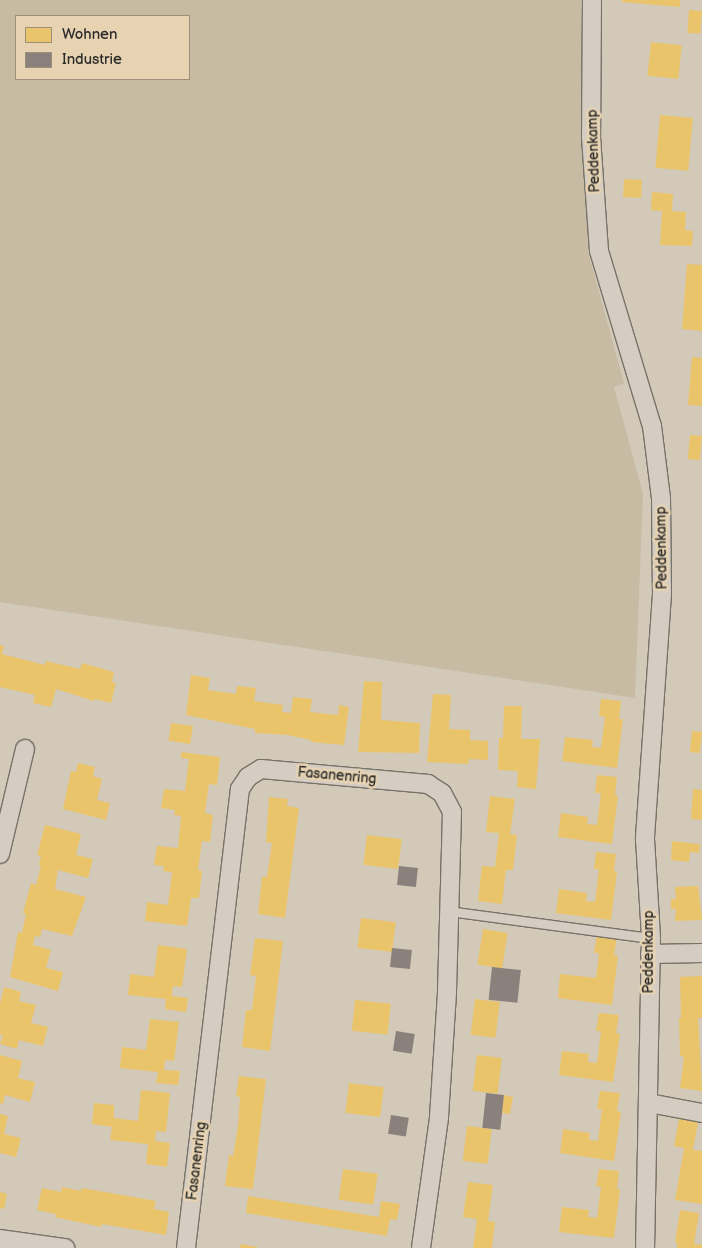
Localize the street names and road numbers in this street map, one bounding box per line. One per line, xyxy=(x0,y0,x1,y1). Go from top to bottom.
street label: Peddenkamp xyxy=(584,109,604,193)
street label: Peddenkamp xyxy=(653,506,671,590)
street label: Fasanenring xyxy=(297,764,377,788)
street label: Peddenkamp xyxy=(641,910,657,994)
street label: Fasanenring xyxy=(184,1121,210,1201)

